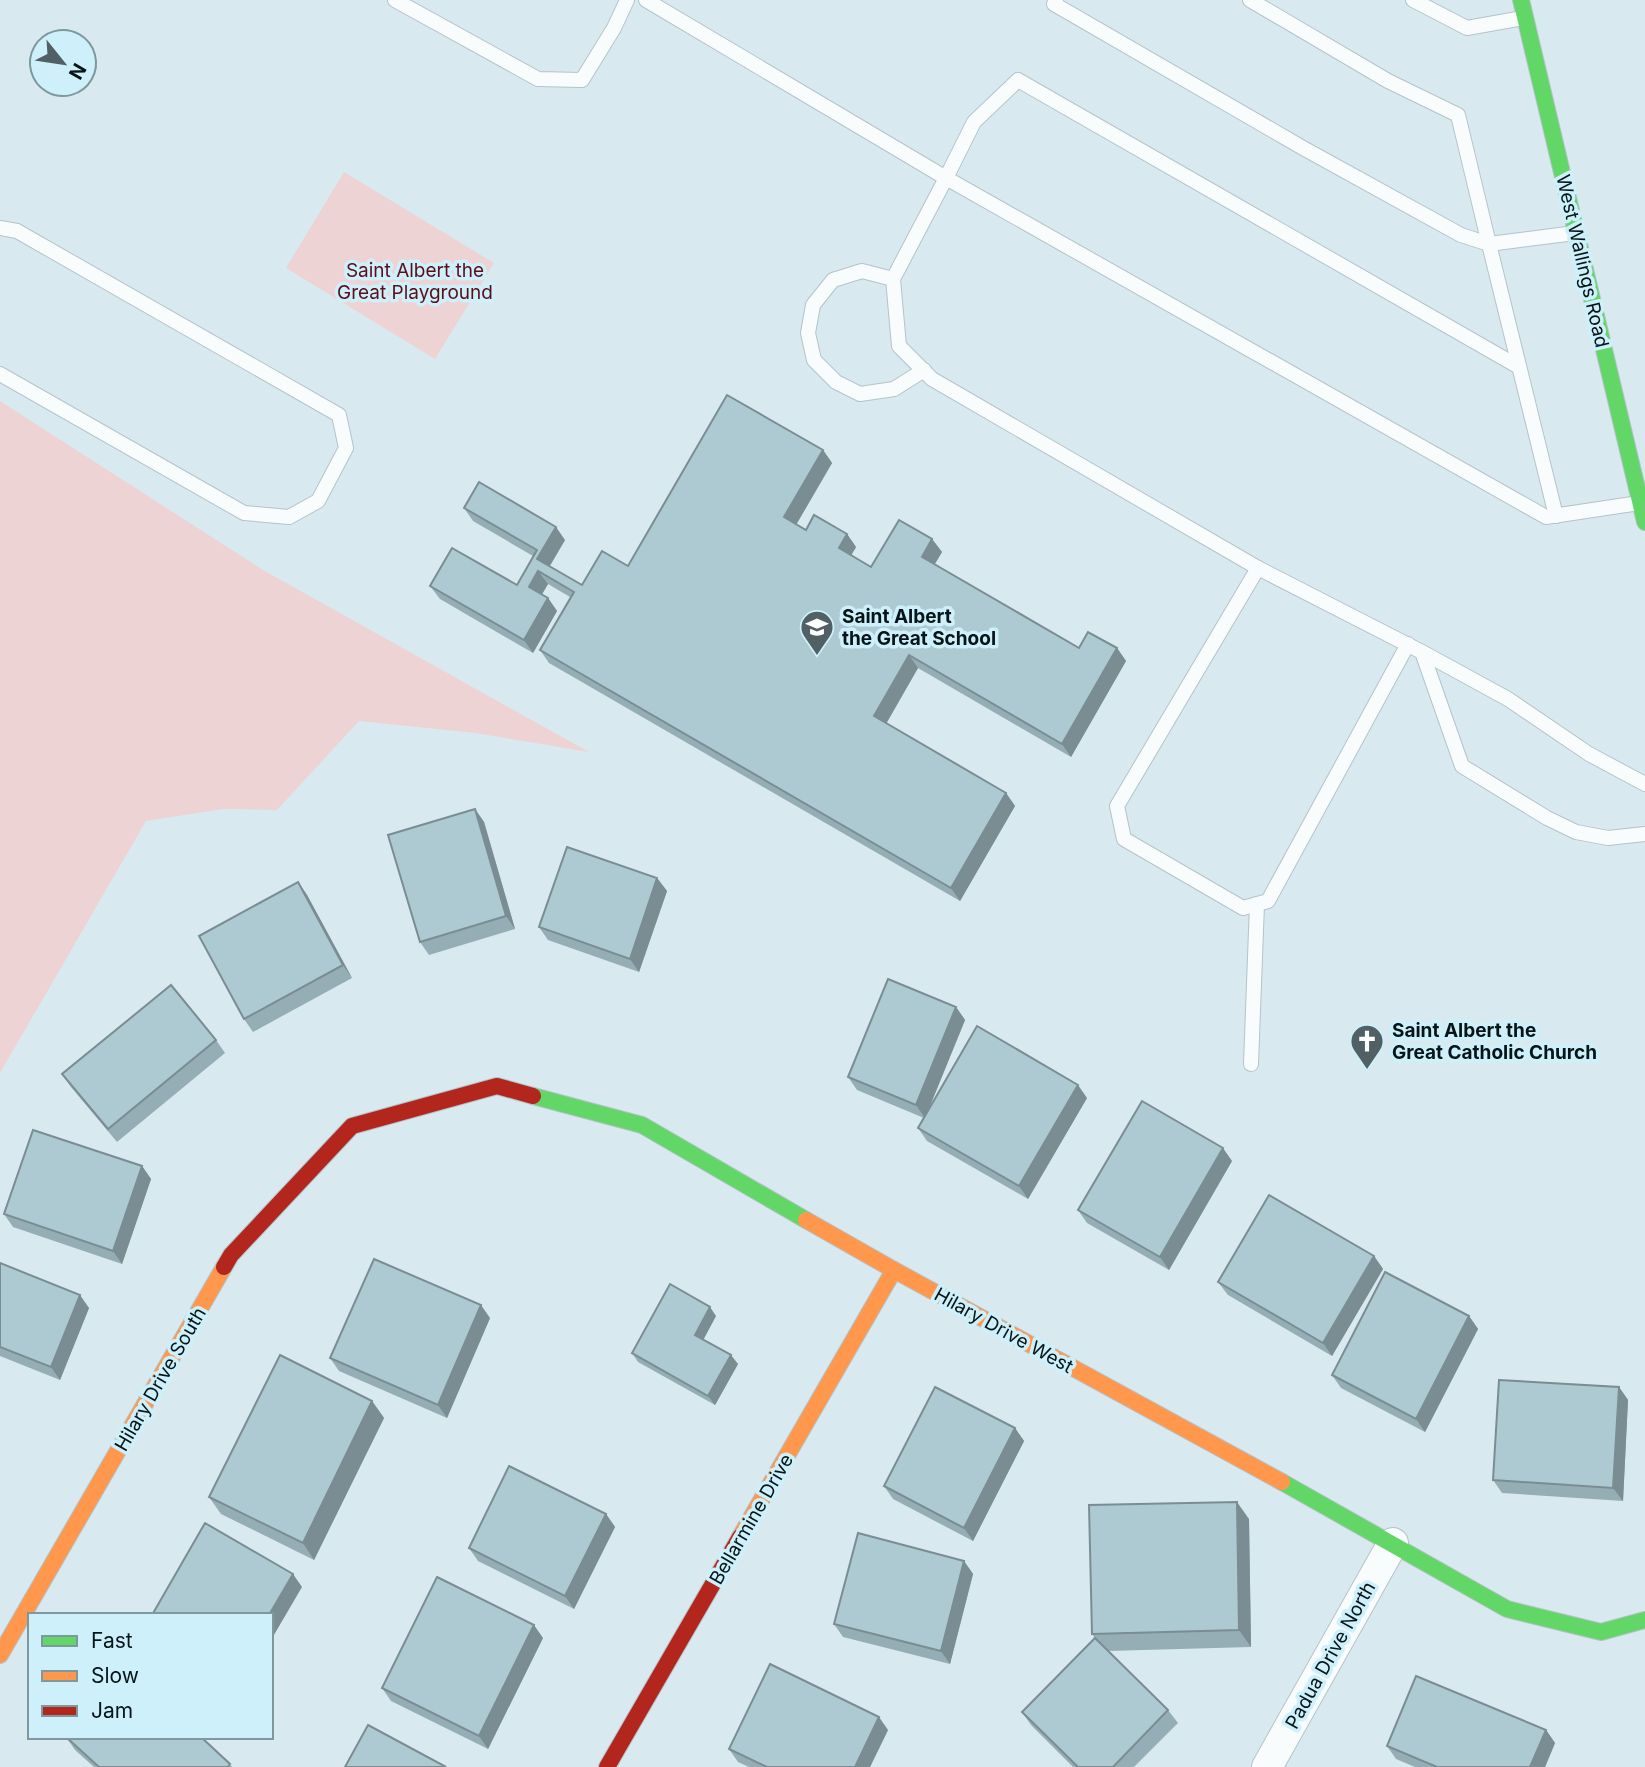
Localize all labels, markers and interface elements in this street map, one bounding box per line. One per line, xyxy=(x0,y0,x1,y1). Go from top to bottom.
north arrow xyxy=(28,28,98,98)
text: N xyxy=(64,59,91,83)
street label: West Wallings Road xyxy=(1551,172,1614,350)
park label: Saint Albert the Great Playground xyxy=(337,259,493,304)
place label: Saint Albert the Great School xyxy=(842,605,996,650)
school or university icon: Saint Albert the Great School xyxy=(798,608,836,657)
place label: Saint Albert the Great Catholic Church xyxy=(1392,1019,1597,1064)
church icon: Saint Albert the Great Catholic Church xyxy=(1348,1022,1386,1071)
street label: Hilary Drive West xyxy=(930,1283,1077,1378)
street label: Hilary Drive South xyxy=(110,1303,211,1455)
street label: Bellarmine Drive xyxy=(705,1450,798,1589)
street label: Padua Drive North xyxy=(1280,1578,1380,1733)
legend xyxy=(28,1613,273,1739)
text: Fast xyxy=(91,1628,133,1653)
text: Slow xyxy=(91,1663,139,1688)
text: Jam xyxy=(91,1698,133,1723)

